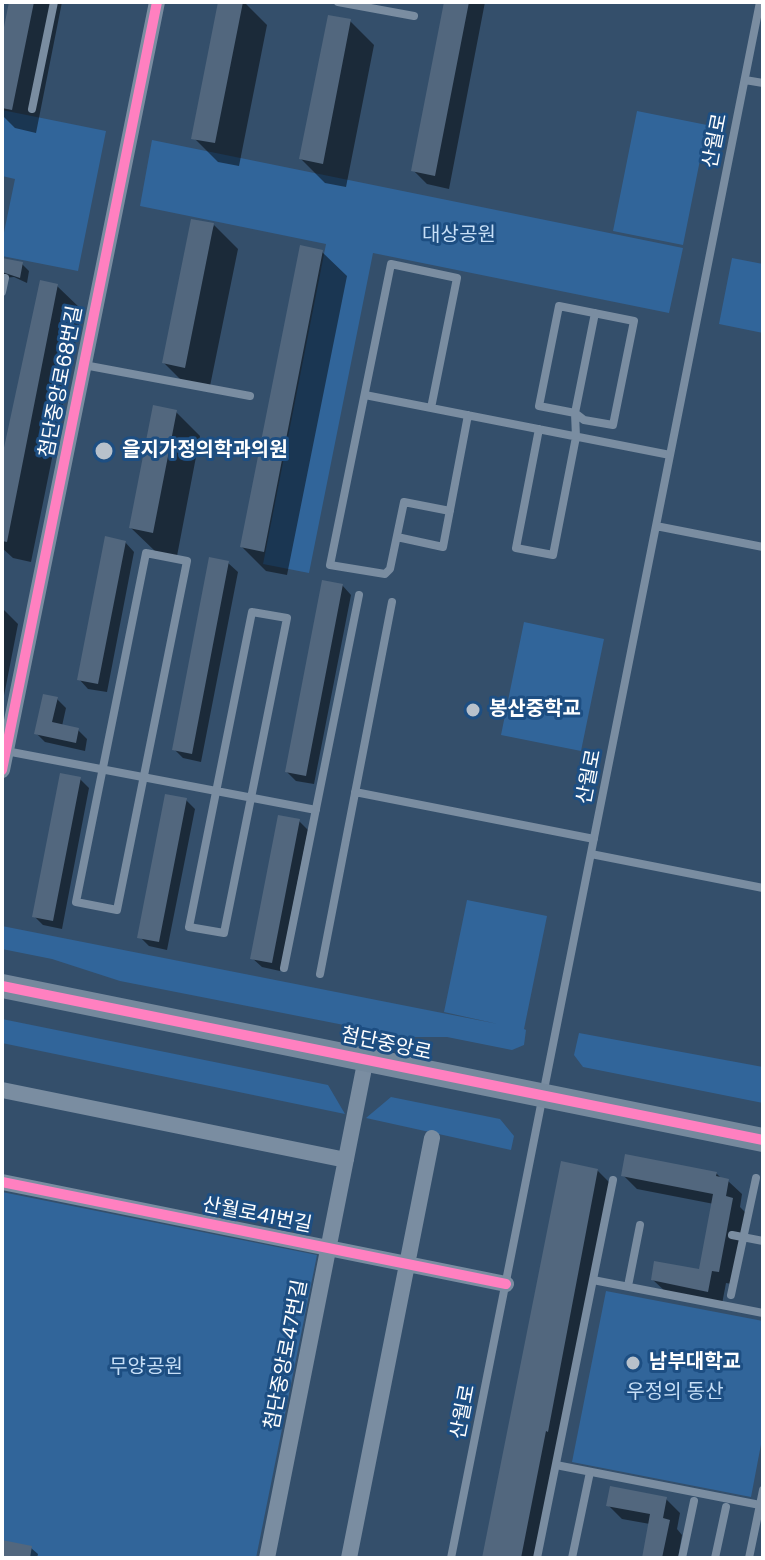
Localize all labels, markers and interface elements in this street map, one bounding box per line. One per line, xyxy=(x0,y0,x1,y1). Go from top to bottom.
street label: 산월로 xyxy=(699,112,733,170)
park label: 대상공원 xyxy=(422,224,496,248)
street label: 첨단중앙로68번길 xyxy=(36,304,88,460)
place label: 을지가정의학과의원 xyxy=(122,439,288,463)
marker: 을지가정의학과의원 xyxy=(93,440,115,462)
place label: 봉산중학교 xyxy=(489,698,581,722)
marker: 봉산중학교 xyxy=(464,701,482,719)
street label: 산월로 xyxy=(573,748,607,806)
street label: 첨단중앙로 xyxy=(339,1024,433,1066)
street label: 산월로41번길 xyxy=(200,1194,314,1238)
street label: 첨단중앙로47번길 xyxy=(261,1278,313,1432)
place label: 남부대학교 xyxy=(649,1351,741,1375)
marker: 남부대학교 xyxy=(624,1354,642,1372)
park label: 무양공원 xyxy=(109,1356,183,1380)
park label: 우정의 동산 xyxy=(626,1381,724,1405)
street label: 산월로 xyxy=(447,1383,481,1441)

